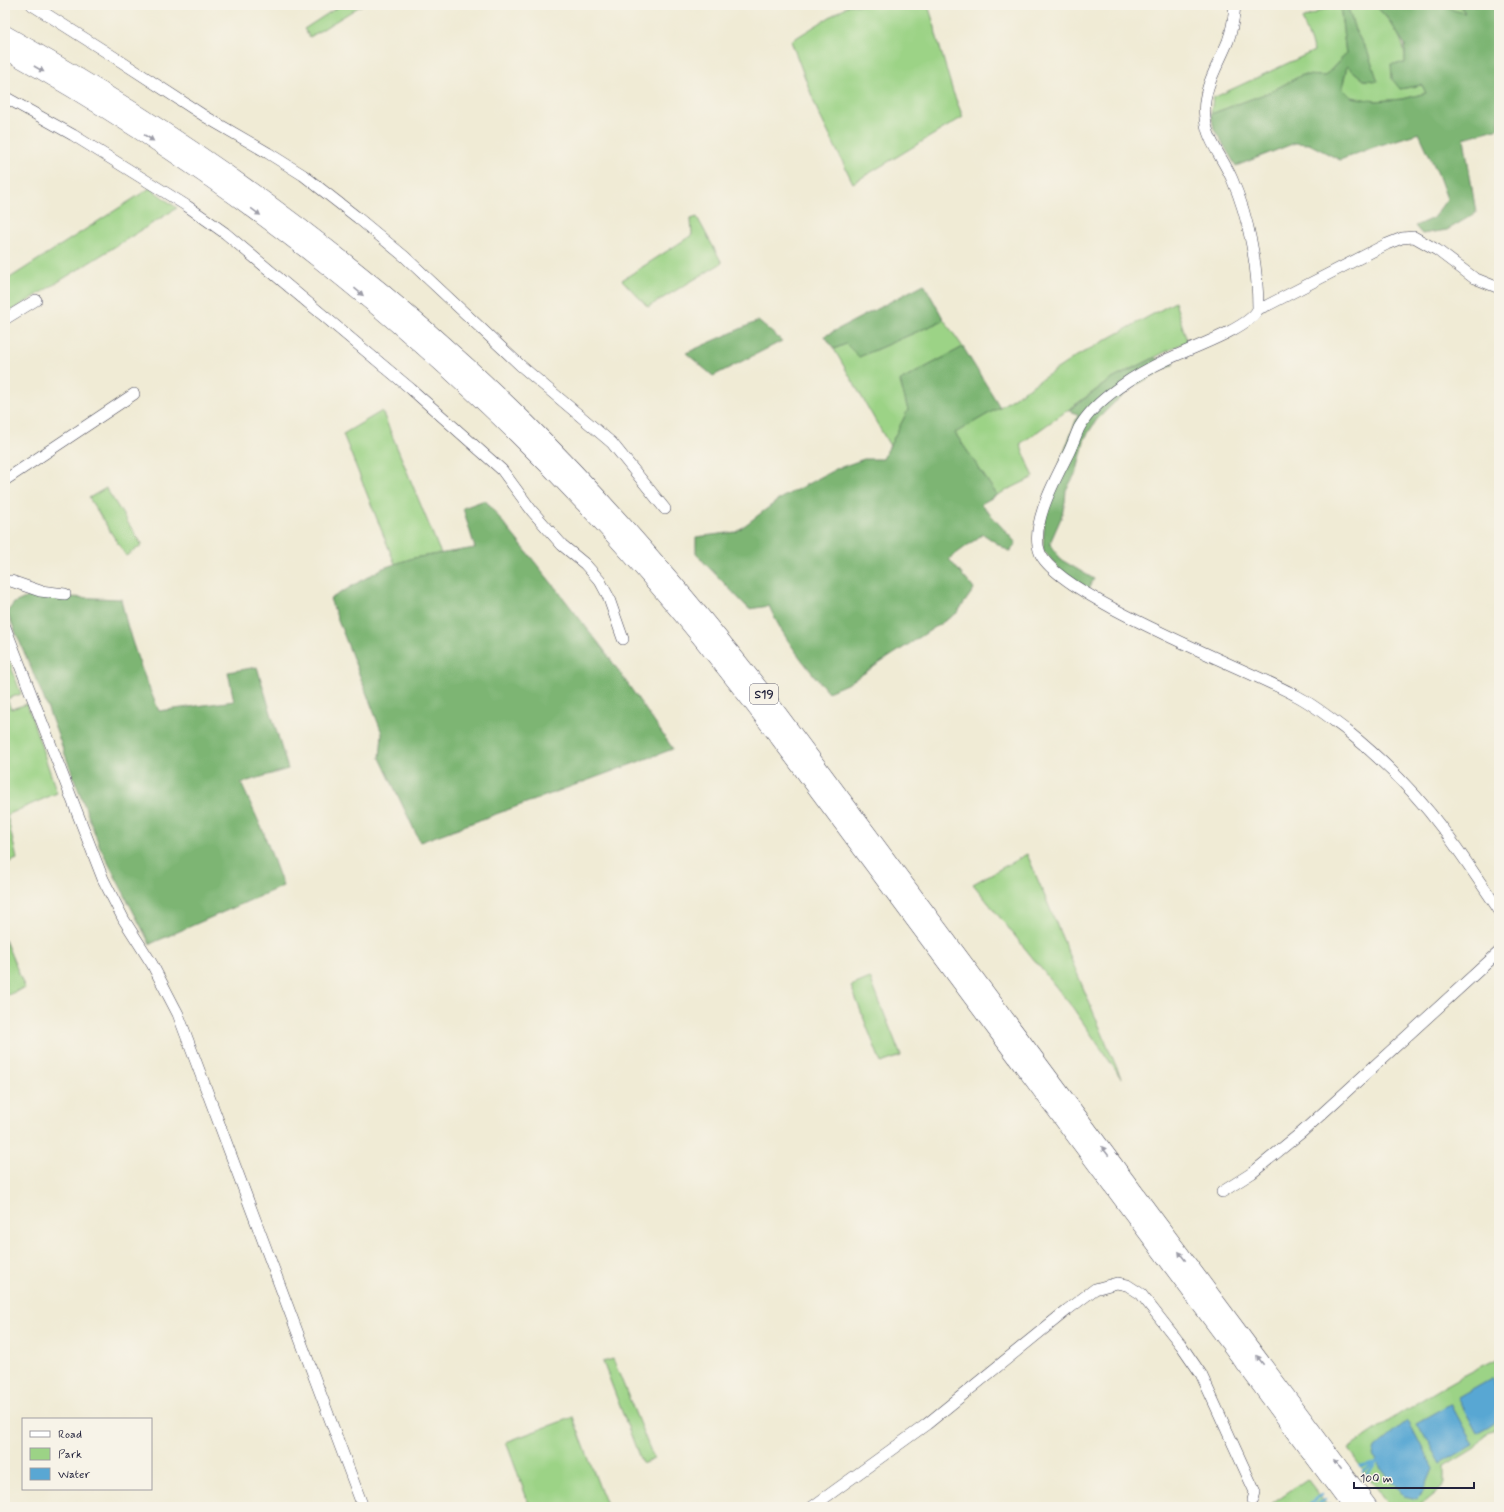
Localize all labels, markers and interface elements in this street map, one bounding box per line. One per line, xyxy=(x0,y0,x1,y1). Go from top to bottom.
one-way arrow xyxy=(33,66,45,73)
one-way arrow xyxy=(144,134,155,142)
one-way arrow xyxy=(251,208,262,216)
one-way arrow xyxy=(353,287,364,296)
road number: S19 xyxy=(750,684,778,704)
one-way arrow xyxy=(1101,1146,1109,1157)
one-way arrow xyxy=(1178,1250,1187,1261)
one-way arrow xyxy=(1256,1355,1264,1366)
legend xyxy=(22,1418,152,1490)
text: Road xyxy=(58,1427,82,1443)
text: Park xyxy=(58,1447,82,1463)
one-way arrow xyxy=(1333,1459,1342,1470)
scale bar xyxy=(1354,1464,1474,1490)
text: Water xyxy=(58,1467,90,1483)
text: 100 m xyxy=(1360,1471,1392,1487)

